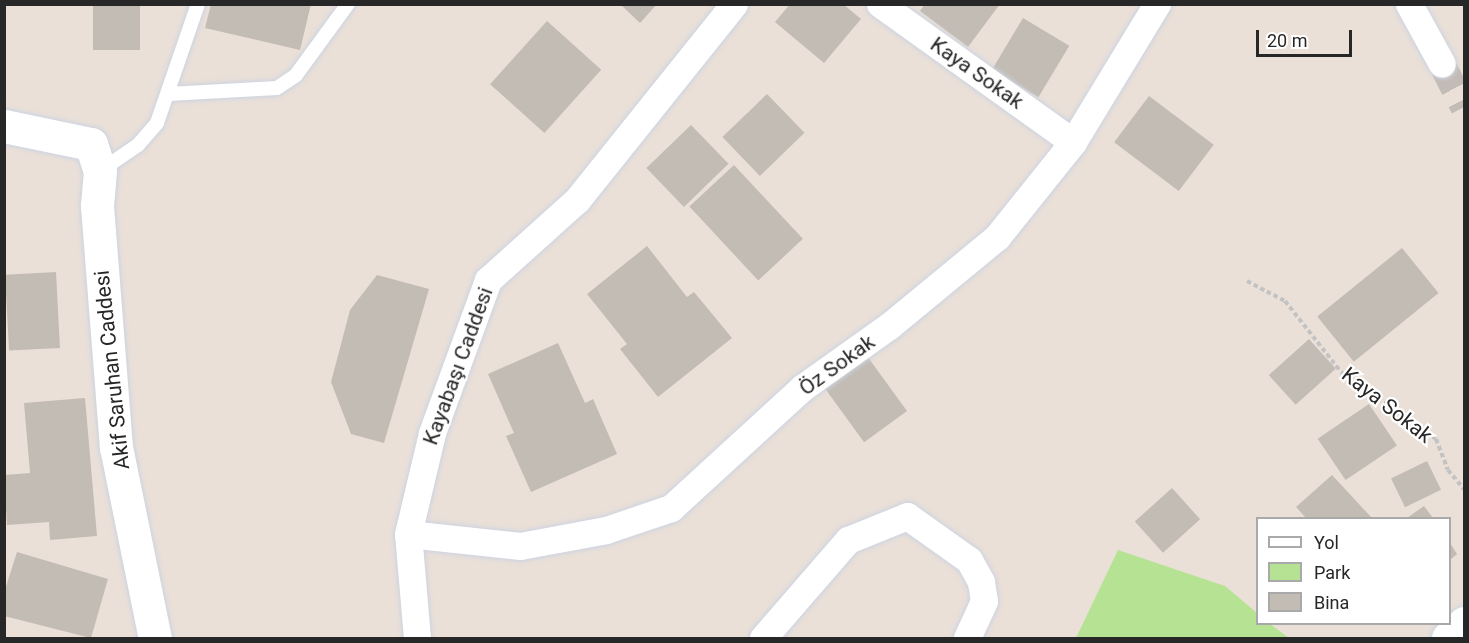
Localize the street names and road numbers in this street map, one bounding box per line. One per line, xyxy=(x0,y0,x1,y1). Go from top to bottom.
street label: Kaya Sokak xyxy=(926,32,1028,114)
street label: Akif Saruhan Caddesi xyxy=(89,269,135,471)
street label: Kayabaşı Caddesi xyxy=(418,284,498,448)
street label: Öz Sokak xyxy=(794,329,880,401)
street label: Kaya Sokak xyxy=(1337,362,1437,448)

